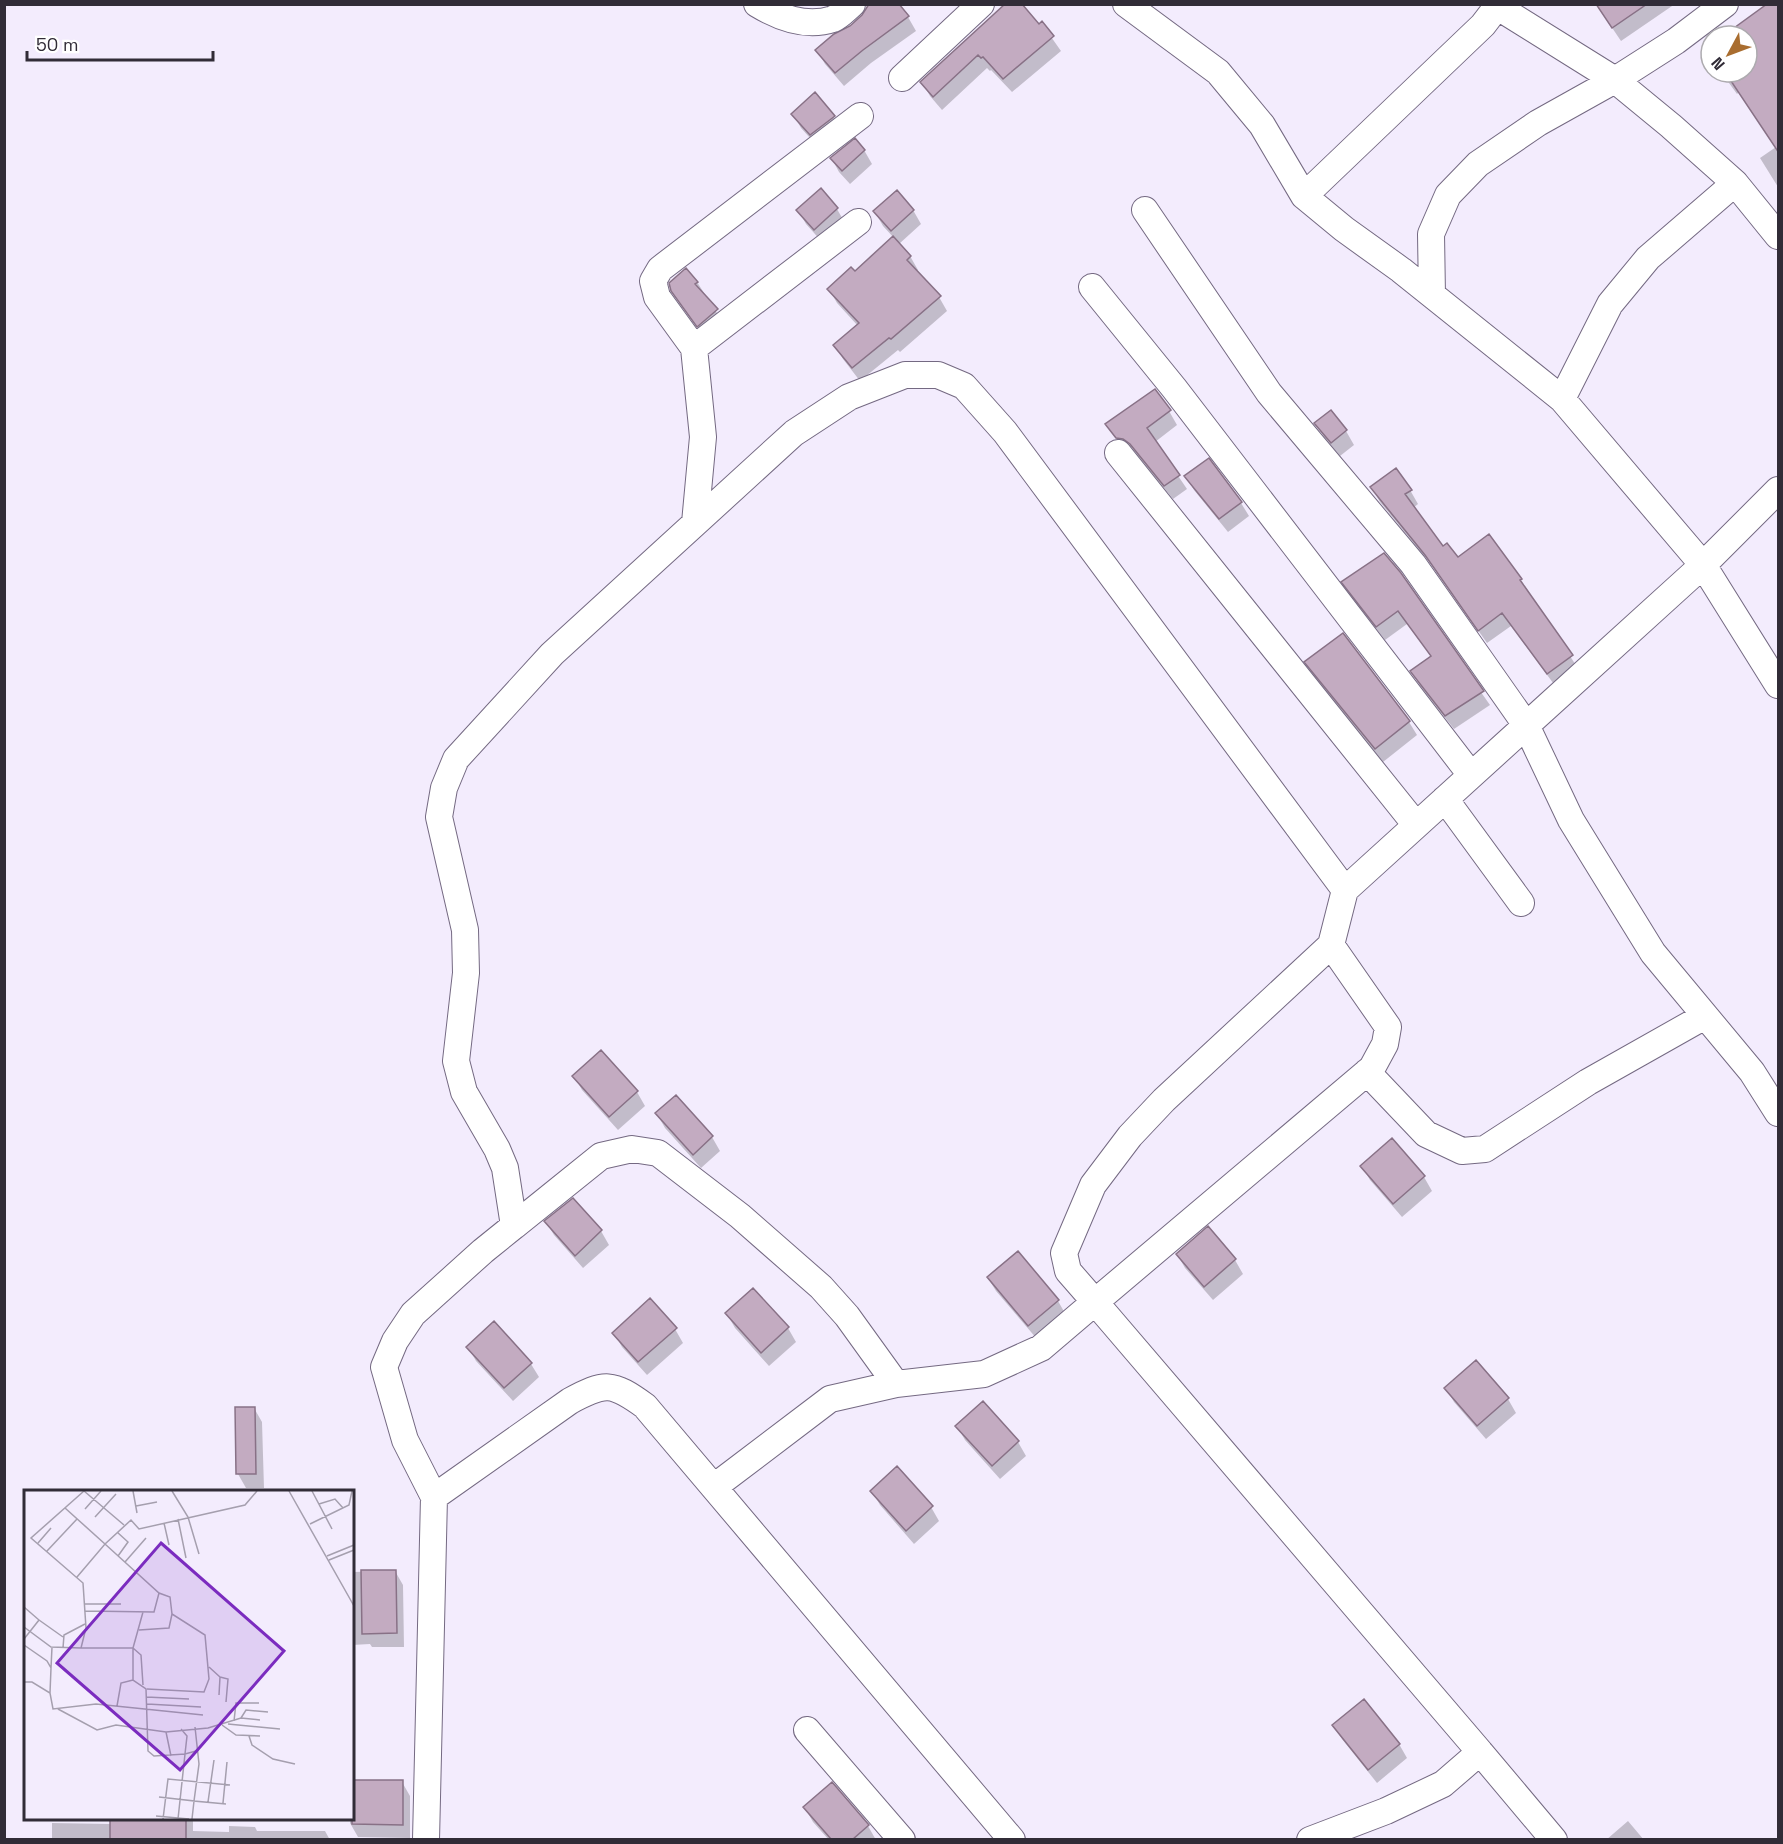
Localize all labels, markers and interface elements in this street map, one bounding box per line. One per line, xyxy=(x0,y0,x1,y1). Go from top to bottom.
scale bar xyxy=(27,24,213,62)
north arrow xyxy=(1699,24,1759,84)
text: 50 m xyxy=(36,33,78,56)
text: N xyxy=(1707,53,1730,74)
inset map xyxy=(24,1490,354,1820)

